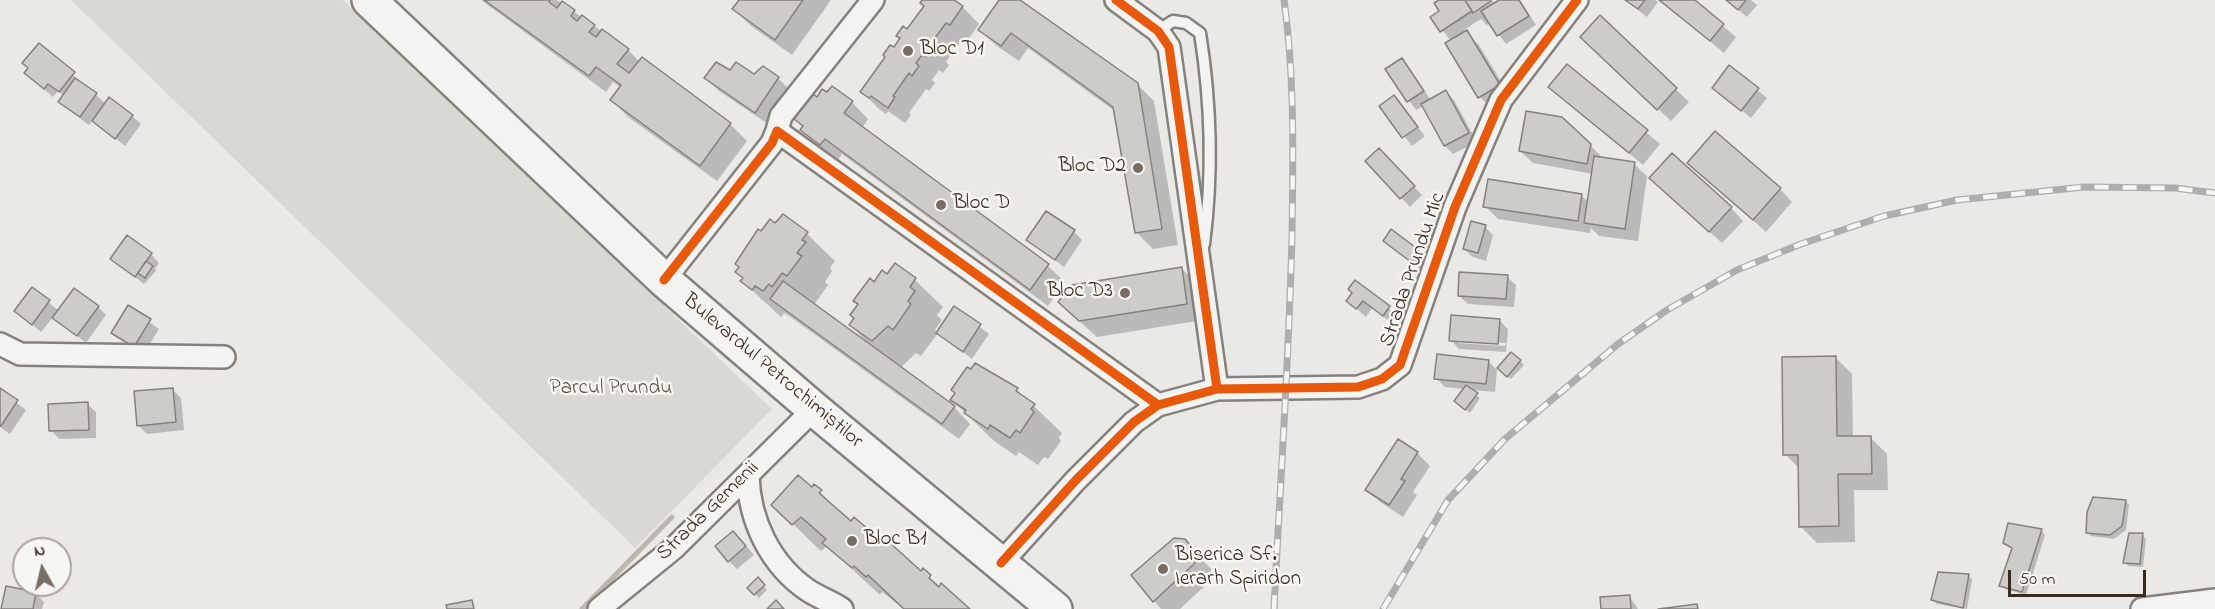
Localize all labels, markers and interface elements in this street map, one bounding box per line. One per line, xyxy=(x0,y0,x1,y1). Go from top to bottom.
place label: Bloc D1 xyxy=(920,38,984,64)
marker: Bloc D1 xyxy=(901,44,915,58)
place label: Bloc D2 xyxy=(1058,155,1126,181)
marker: Bloc D2 xyxy=(1131,161,1145,175)
street label: Strada Prundu Mic xyxy=(1376,190,1452,350)
place label: Bloc D xyxy=(953,192,1010,218)
marker: Bloc D xyxy=(934,198,948,212)
place label: Bloc D3 xyxy=(1047,280,1113,306)
marker: Bloc D3 xyxy=(1118,286,1132,300)
street label: Bulevardul Petrochimiștilor xyxy=(677,289,867,455)
park label: Parcul Prundu xyxy=(550,377,672,403)
street label: Strada Gemenii xyxy=(652,457,766,567)
place label: Bloc B1 xyxy=(864,528,927,554)
marker: Bloc B1 xyxy=(845,534,859,548)
north arrow xyxy=(12,537,72,597)
text: N xyxy=(33,539,47,564)
place label: Biserica Sf. Ierarh Spiridon xyxy=(1175,544,1301,594)
scale bar xyxy=(2011,558,2149,596)
marker: Biserica Sf. Ierarh Spiridon xyxy=(1156,562,1170,576)
text: 50 m xyxy=(2019,567,2056,593)

